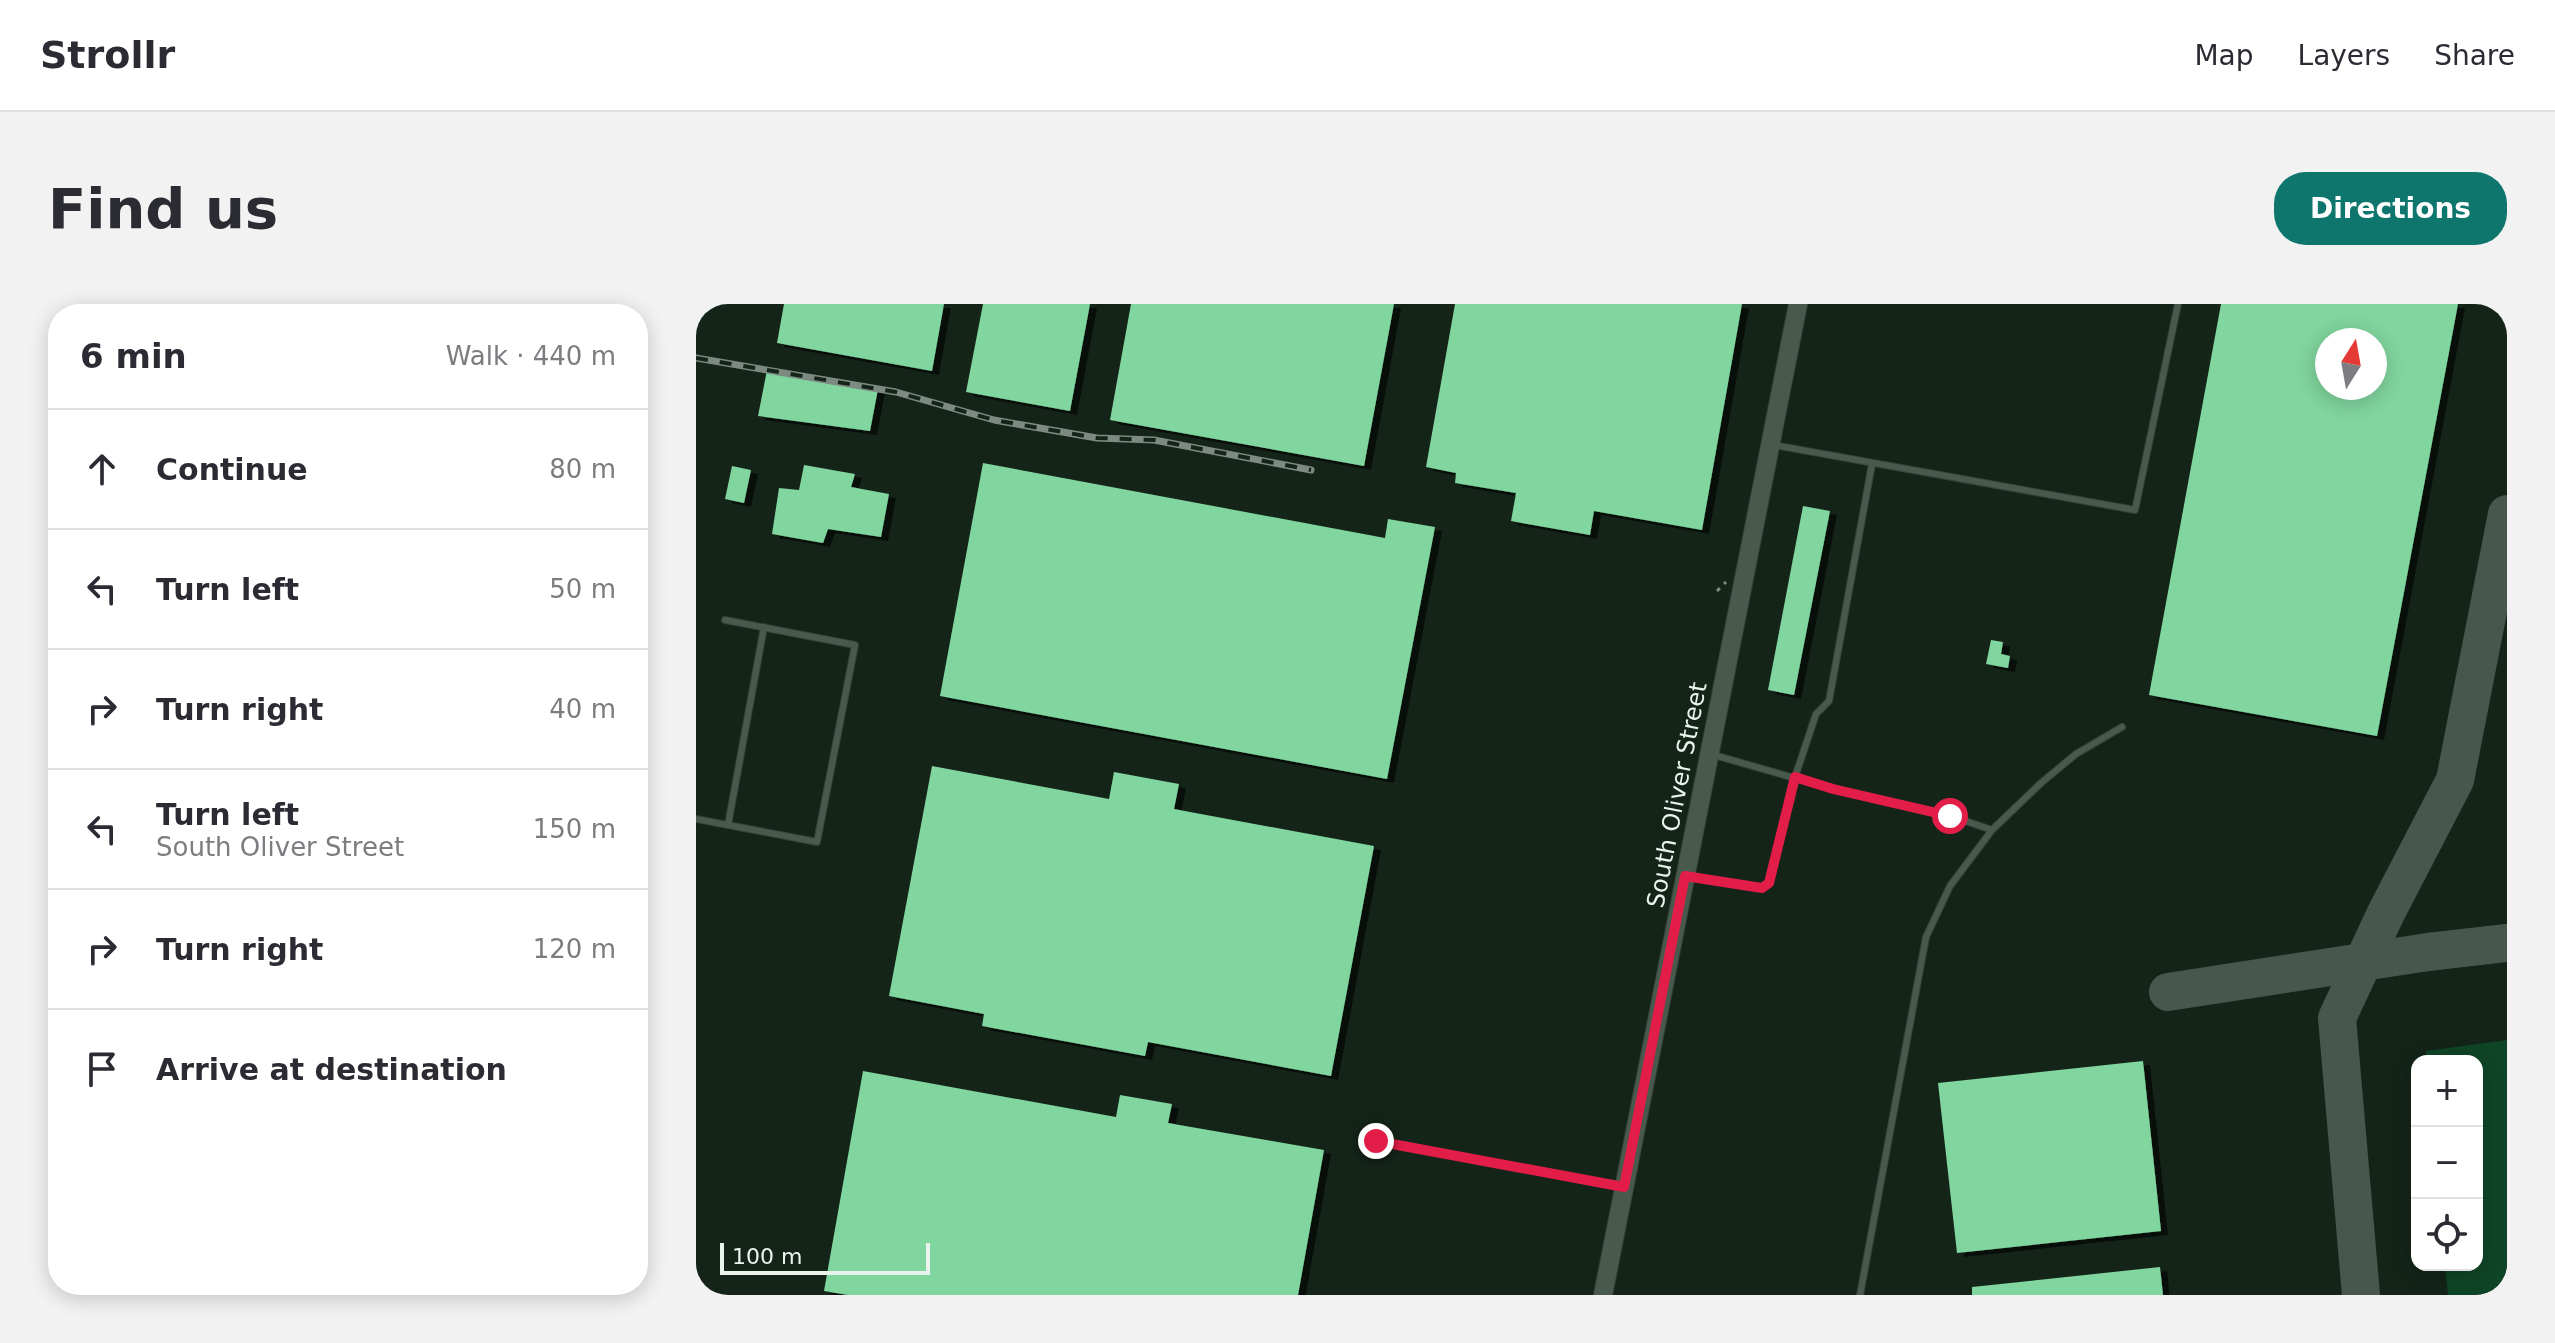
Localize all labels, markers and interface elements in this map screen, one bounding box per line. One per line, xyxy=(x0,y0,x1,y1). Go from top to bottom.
text: Strollr xyxy=(40,33,175,77)
text: Map xyxy=(2194,39,2254,72)
text: Layers xyxy=(2298,39,2390,72)
text: Share xyxy=(2434,39,2515,72)
button: Directions xyxy=(2274,172,2507,245)
text: Find us xyxy=(48,176,278,241)
north arrow xyxy=(2315,328,2387,400)
text: 6 min xyxy=(80,336,187,376)
text: Walk · 440 m xyxy=(446,341,616,371)
icon: ahead xyxy=(80,447,124,491)
text: Continue xyxy=(156,452,308,487)
text: 80 m xyxy=(549,454,616,484)
icon: left xyxy=(80,567,124,611)
text: Turn left xyxy=(156,572,299,607)
text: 50 m xyxy=(549,574,616,604)
street label: South Oliver Street xyxy=(1641,680,1713,910)
icon: right xyxy=(80,687,124,731)
text: Turn right xyxy=(156,692,323,727)
text: 40 m xyxy=(549,694,616,724)
text: Turn left xyxy=(156,797,299,832)
route start xyxy=(1932,798,1968,834)
icon: left xyxy=(80,807,124,851)
text: 150 m xyxy=(533,814,616,844)
text: South Oliver Street xyxy=(156,832,404,862)
icon: right xyxy=(80,927,124,971)
text: Turn right xyxy=(156,932,323,967)
text: 120 m xyxy=(533,934,616,964)
icon: arrive xyxy=(80,1047,124,1091)
text: Arrive at destination xyxy=(156,1052,507,1087)
map controls xyxy=(2411,1055,2483,1271)
button: + xyxy=(2411,1055,2483,1127)
route end xyxy=(1358,1123,1394,1159)
button: − xyxy=(2411,1127,2483,1199)
button: locate xyxy=(2411,1199,2483,1271)
scale bar xyxy=(720,1239,930,1275)
text: 100 m xyxy=(732,1244,802,1269)

